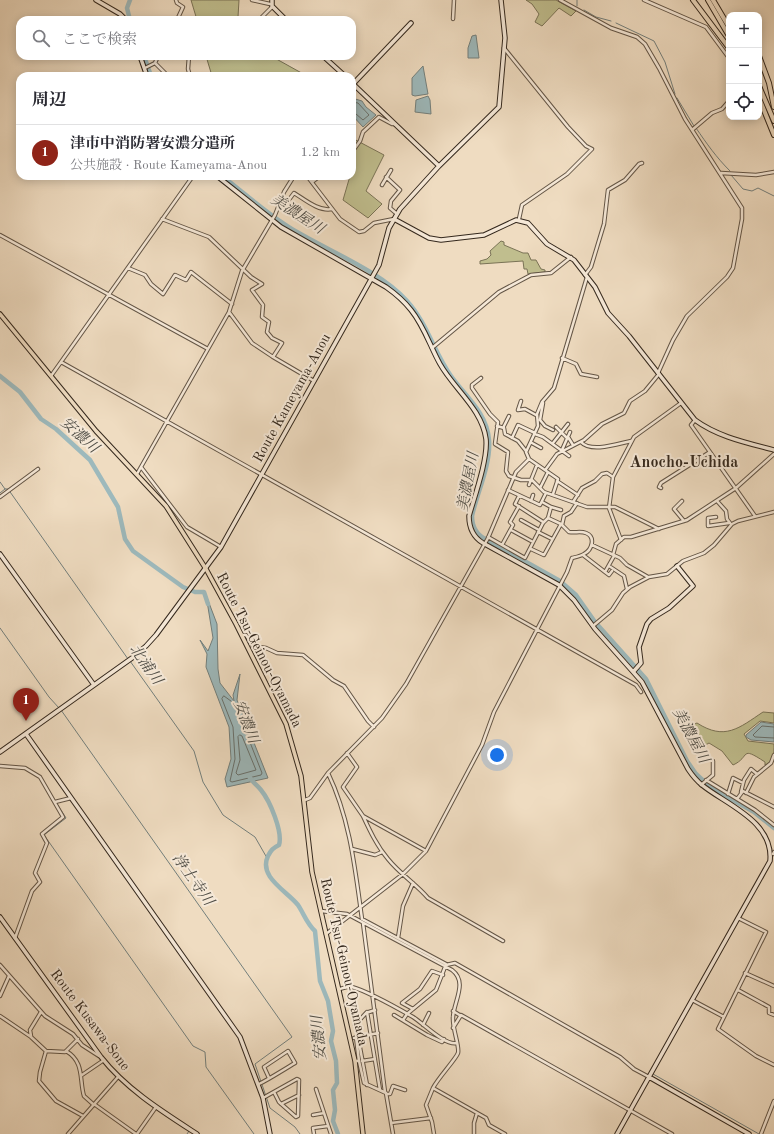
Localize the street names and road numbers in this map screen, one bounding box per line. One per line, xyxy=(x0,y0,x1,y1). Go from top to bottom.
street label: Route Kameyama-Anou xyxy=(251,331,333,465)
street label: Route Tsu-Geinou-Oyamada xyxy=(214,570,304,730)
street label: Route Tsu-Geinou-Oyamada xyxy=(318,877,370,1047)
street label: Route Kusawa-Sone xyxy=(48,967,132,1073)

